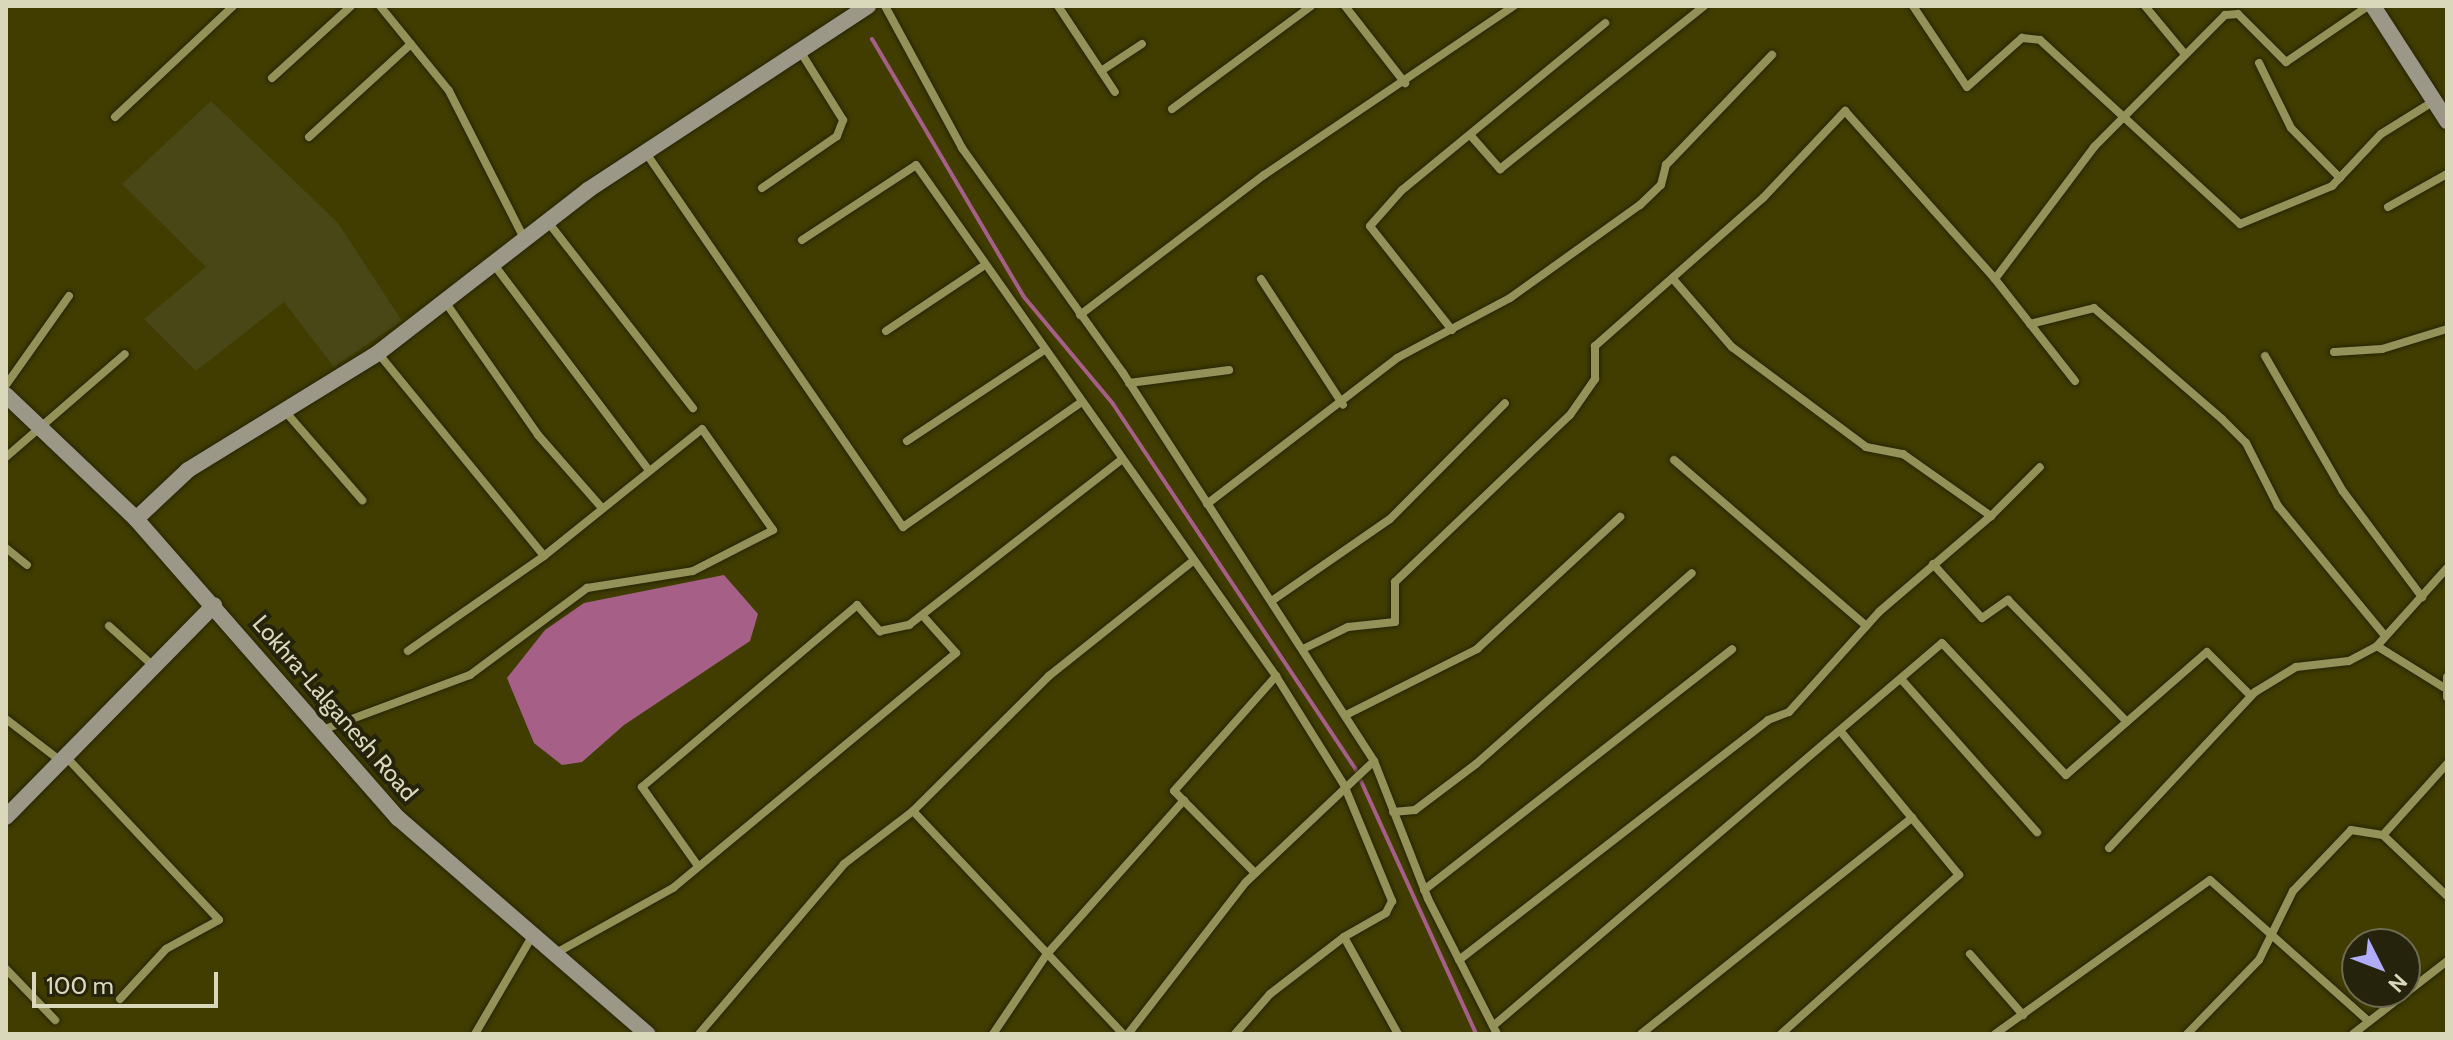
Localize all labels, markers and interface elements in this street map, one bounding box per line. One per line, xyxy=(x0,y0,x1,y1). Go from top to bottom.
street label: Lokhra-Lalganesh Road xyxy=(247,609,423,807)
north arrow xyxy=(2341,928,2421,1008)
scale bar xyxy=(36,956,222,1006)
text: N xyxy=(2382,968,2413,998)
text: 100 m xyxy=(46,971,114,1000)

